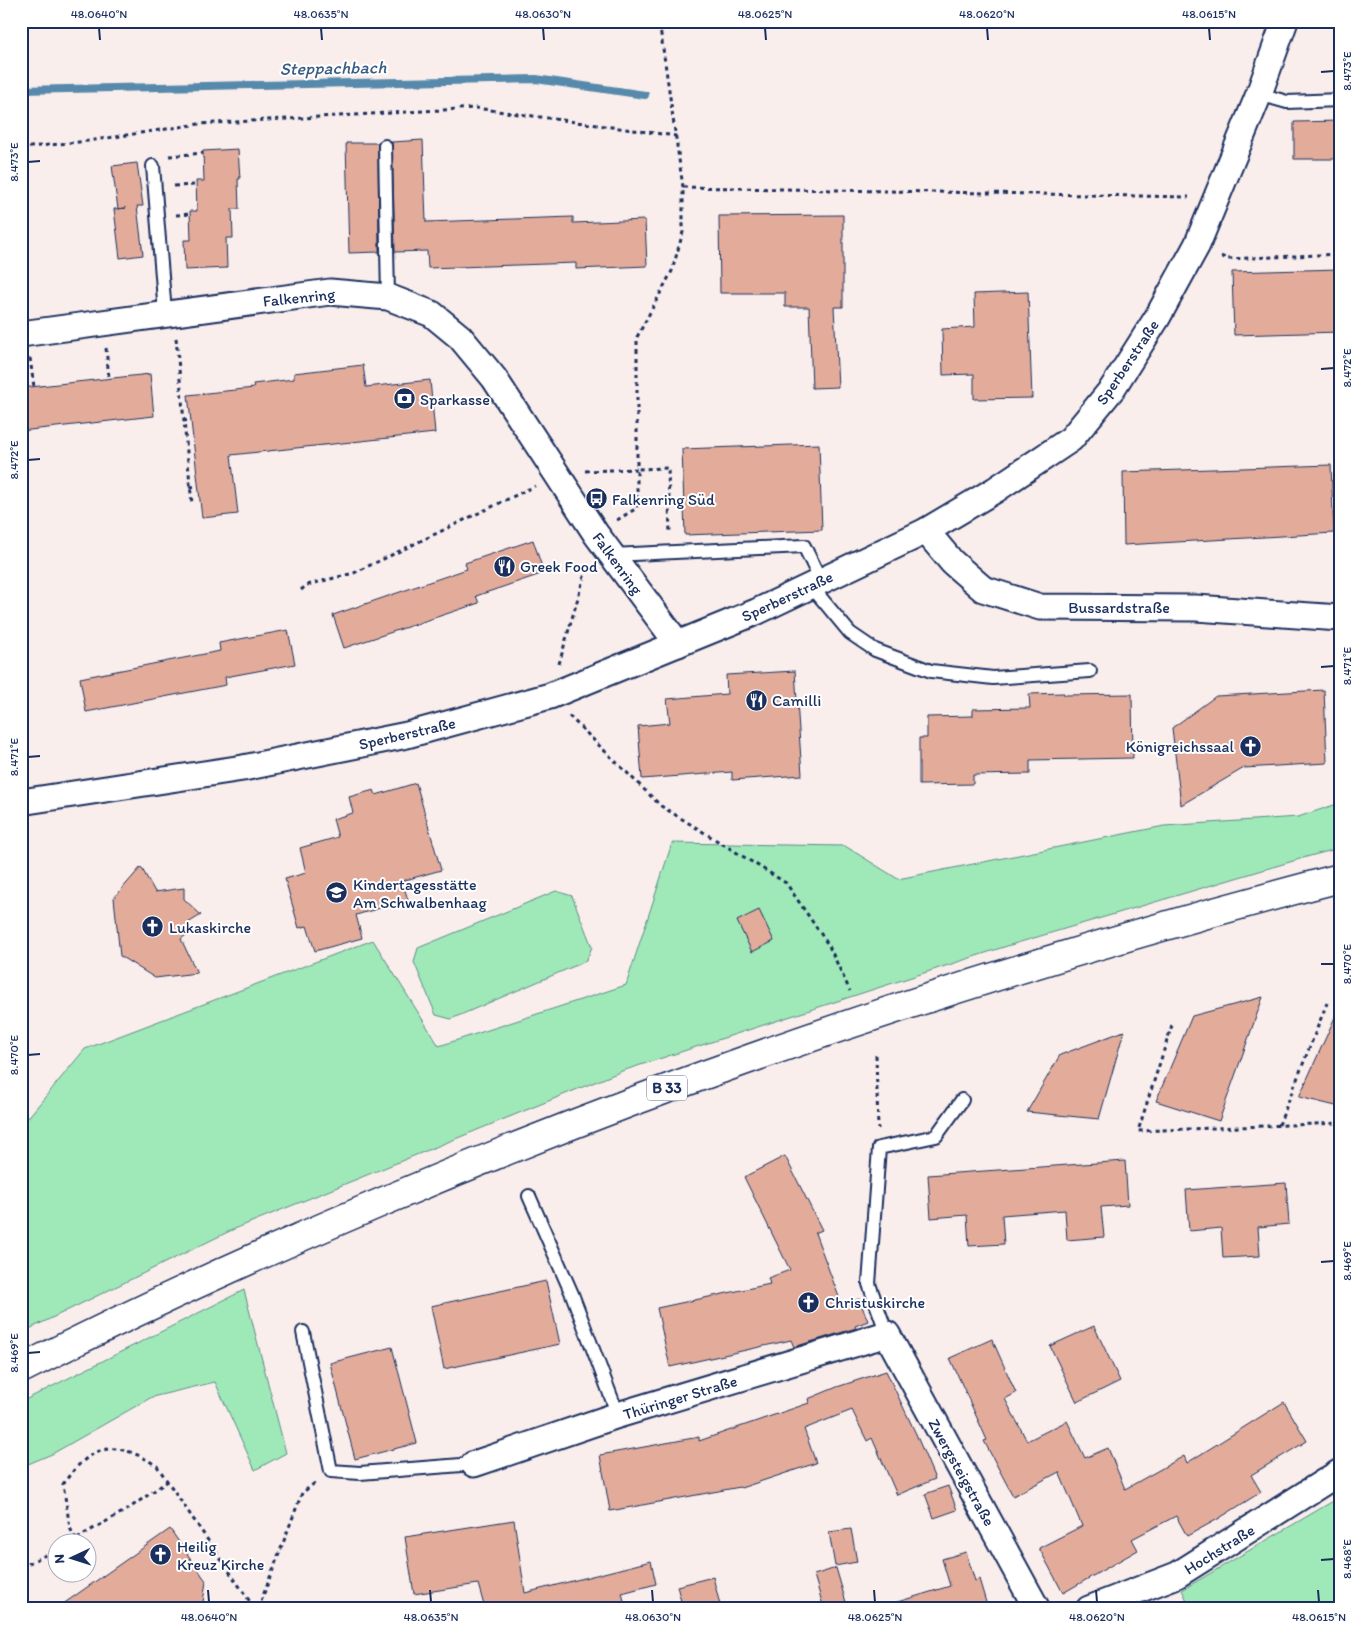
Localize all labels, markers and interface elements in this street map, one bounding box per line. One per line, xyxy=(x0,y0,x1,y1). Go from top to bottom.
text: 48.0640°N xyxy=(71,7,127,21)
text: 48.0635°N xyxy=(294,7,348,21)
text: 48.0630°N xyxy=(515,7,571,21)
text: 48.0625°N xyxy=(738,7,792,21)
text: 48.0620°N xyxy=(959,7,1015,21)
text: 48.0615°N xyxy=(1182,7,1236,21)
text: 8.473°E xyxy=(1340,51,1354,91)
water label: Steppachbach xyxy=(279,56,387,80)
text: 8.473°E xyxy=(7,142,21,182)
street label: Falkenring xyxy=(262,284,337,311)
street label: Sperberstraße xyxy=(1092,316,1163,408)
text: 8.472°E xyxy=(1340,348,1354,388)
bank icon: Sparkasse xyxy=(392,387,416,411)
place label: Sparkasse xyxy=(420,390,490,409)
text: 8.472°E xyxy=(7,440,21,480)
bus stop icon: Falkenring Süd xyxy=(584,487,608,511)
place label: Falkenring Süd xyxy=(612,490,715,509)
street label: Falkenring xyxy=(589,528,647,599)
restaurant icon: Greek Food xyxy=(492,554,516,578)
place label: Greek Food xyxy=(520,557,598,576)
street label: Sperberstraße xyxy=(738,567,836,626)
street label: Bussardstraße xyxy=(1068,598,1170,617)
text: 8.471°E xyxy=(1340,646,1354,685)
restaurant icon: Camilli xyxy=(744,688,768,712)
place label: Camilli xyxy=(772,691,821,710)
street label: Sperberstraße xyxy=(357,713,457,754)
church icon: Königreichssaal xyxy=(1238,734,1262,758)
text: 8.471°E xyxy=(7,737,21,776)
place label: Königreichssaal xyxy=(1126,737,1234,756)
place label: Kindertagesstätte Am Schwalbenhaag xyxy=(353,875,488,912)
school or university icon: Kindertagesstätte Am Schwalbenhaag xyxy=(325,881,349,905)
church icon: Lukaskirche xyxy=(141,915,165,939)
place label: Lukaskirche xyxy=(169,918,251,937)
text: 8.470°E xyxy=(1340,944,1354,984)
text: 8.470°E xyxy=(7,1035,21,1075)
road number: B 33 xyxy=(647,1076,687,1100)
text: 8.469°E xyxy=(1340,1241,1354,1281)
church icon: Christuskirche xyxy=(797,1290,821,1314)
place label: Christuskirche xyxy=(825,1293,925,1312)
text: 8.469°E xyxy=(7,1333,21,1373)
street label: Thüringer Straße xyxy=(621,1371,739,1424)
street label: Zwergsteigstraße xyxy=(924,1415,999,1529)
street label: Hochstraße xyxy=(1180,1520,1258,1579)
north arrow xyxy=(48,1532,98,1582)
place label: Heilig Kreuz Kirche xyxy=(177,1537,264,1574)
text: 8.468°E xyxy=(1340,1539,1354,1579)
church icon: Heilig Kreuz Kirche xyxy=(149,1543,173,1567)
text: N xyxy=(51,1554,68,1564)
text: 48.0640°N xyxy=(181,1610,237,1624)
text: 48.0635°N xyxy=(404,1610,458,1624)
text: 48.0630°N xyxy=(625,1610,681,1624)
text: 48.0625°N xyxy=(848,1610,902,1624)
text: 48.0620°N xyxy=(1069,1610,1125,1624)
text: 48.0615°N xyxy=(1292,1610,1346,1624)

